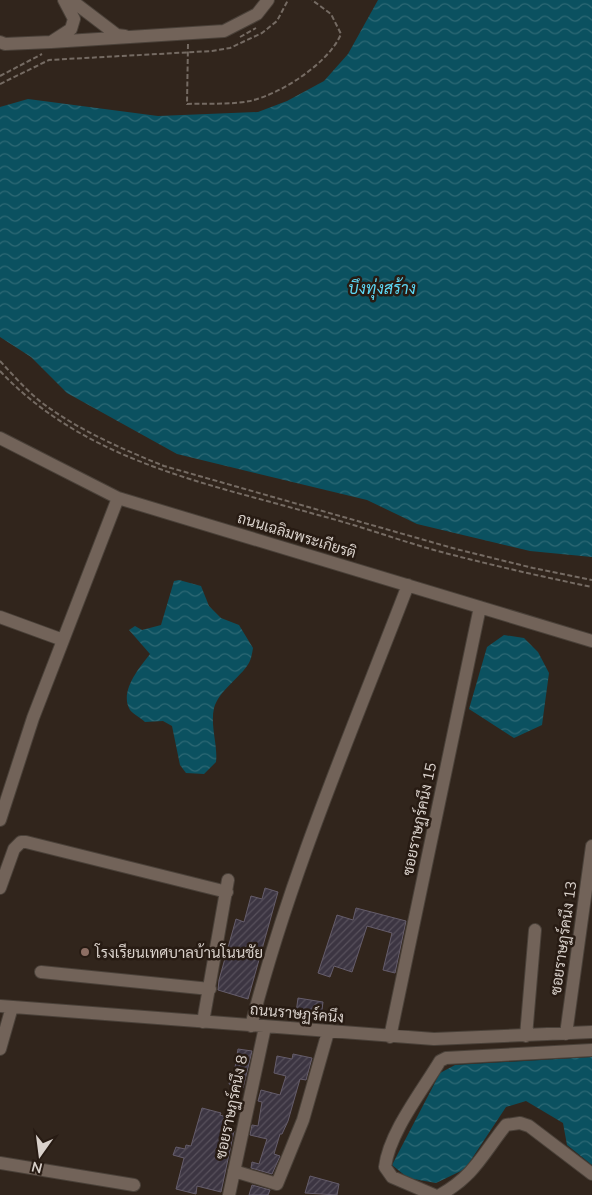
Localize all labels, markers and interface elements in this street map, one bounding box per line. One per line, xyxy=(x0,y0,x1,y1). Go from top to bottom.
water label: บึงทุ่งสร้าง xyxy=(348,277,416,300)
street label: ถนนเฉลิมพระเกียรติ xyxy=(235,508,359,562)
street label: ซอยราษฏร์คนึง 15 xyxy=(398,761,441,877)
street label: ซอยราษฏร์คนึง 13 xyxy=(546,880,581,996)
place label: โรงเรียนเทศบาลบ้านโนนชัย xyxy=(94,943,263,962)
marker: โรงเรียนเทศบาลบ้านโนนชัย xyxy=(79,946,91,958)
street label: ถนนราษฏร์คนึง xyxy=(249,999,345,1028)
street label: ซอยราษฏร์คนึง 8 xyxy=(211,1053,252,1161)
north arrow xyxy=(15,1130,65,1180)
text: N xyxy=(30,1158,44,1178)

